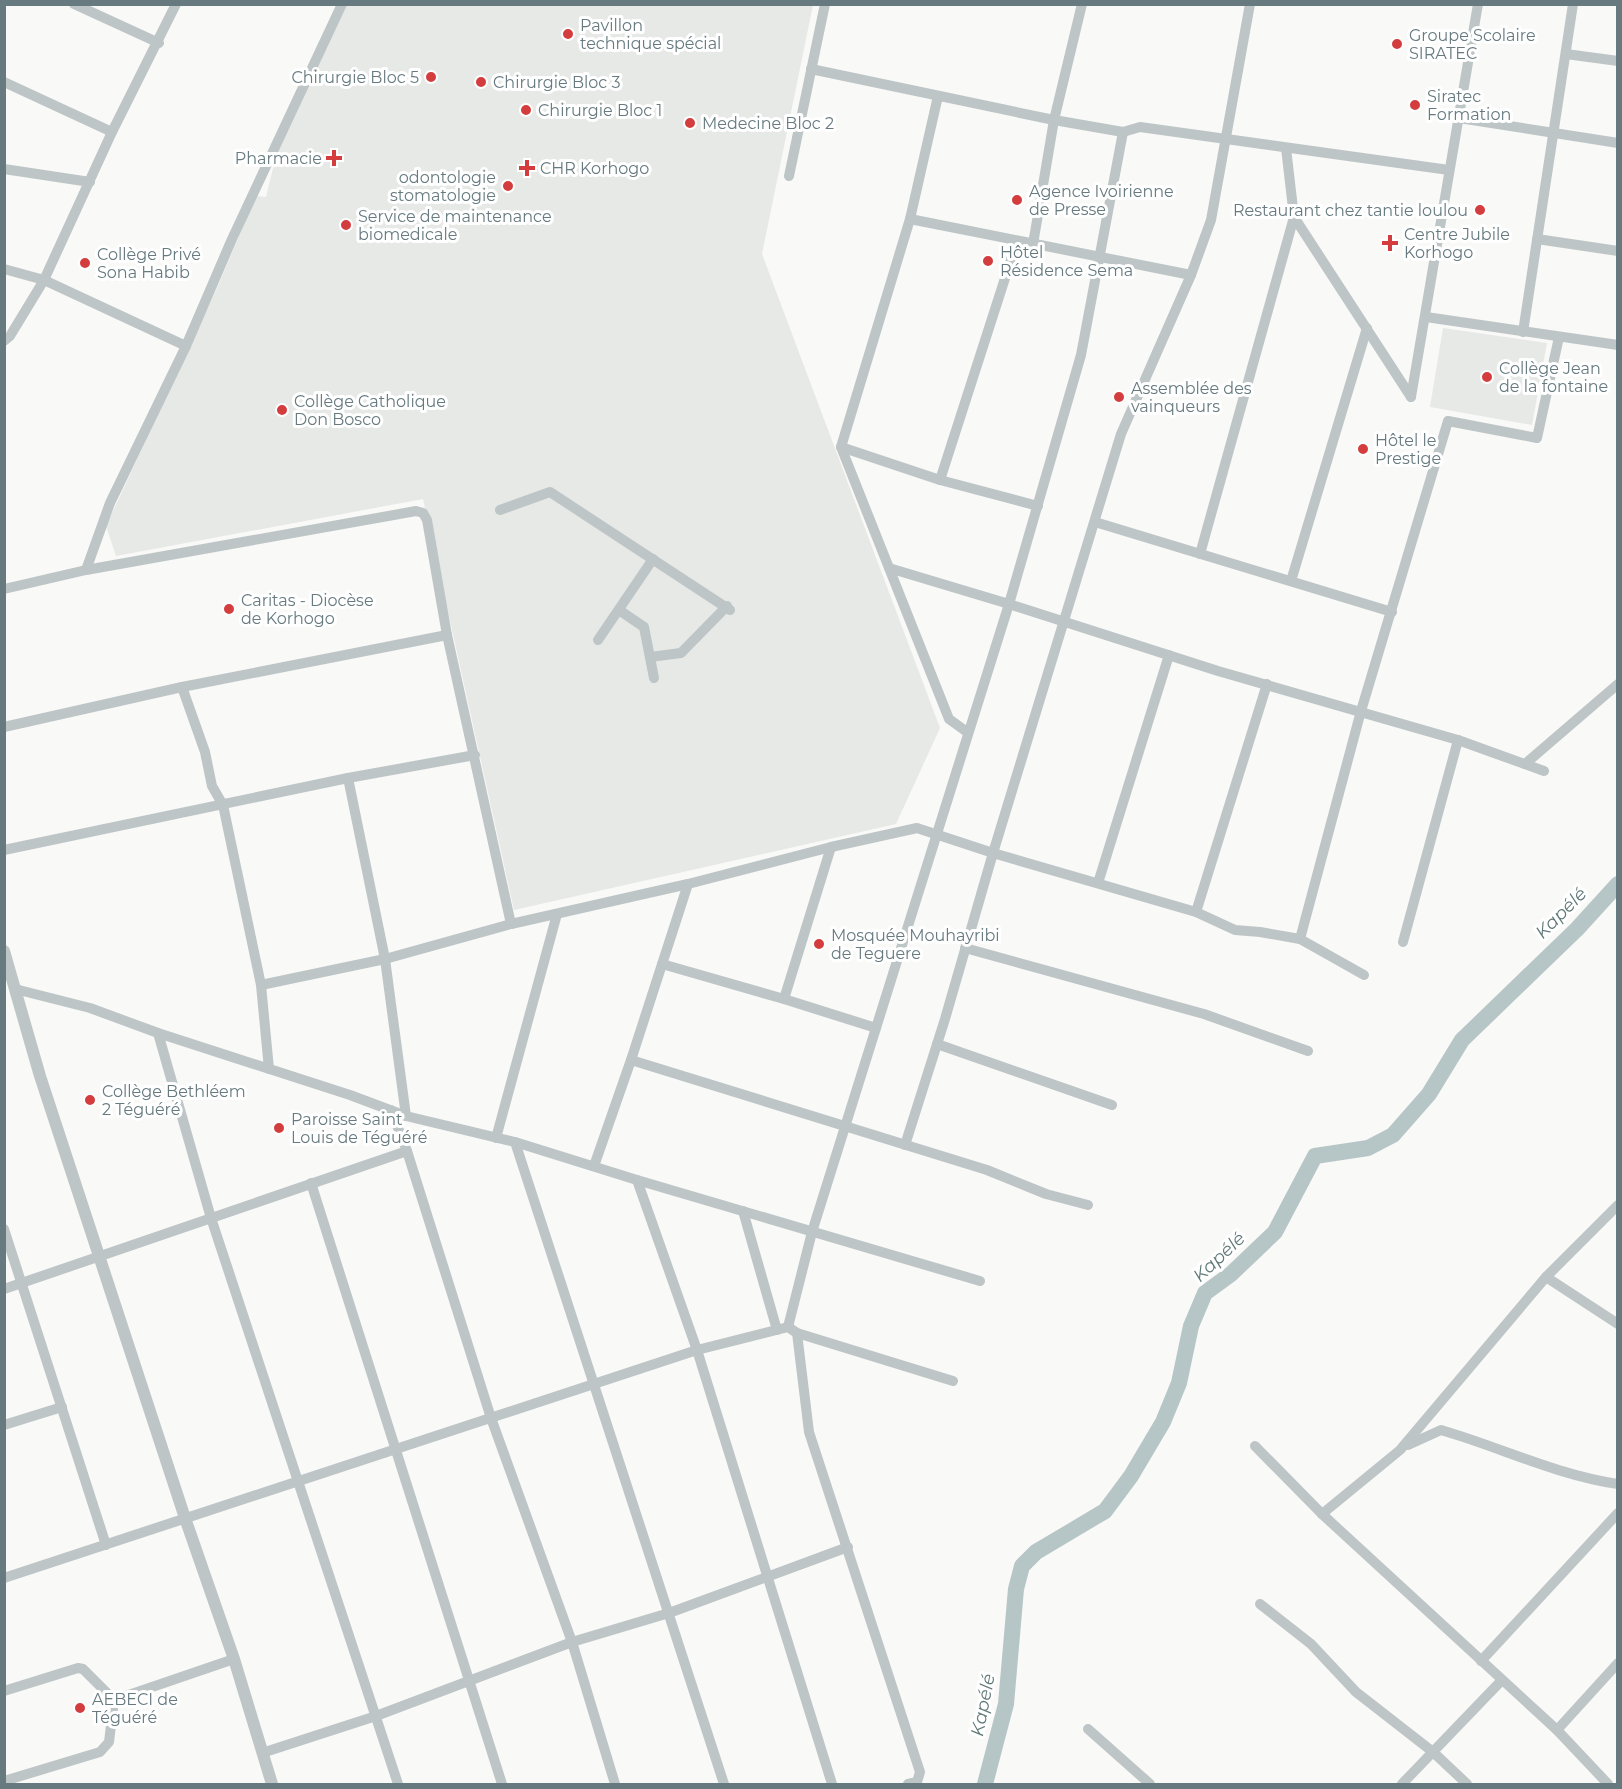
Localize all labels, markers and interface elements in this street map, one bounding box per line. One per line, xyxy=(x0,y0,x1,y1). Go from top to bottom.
place label: Pavillon technique spécial xyxy=(580,16,721,53)
place label: Groupe Scolaire SIRATEC xyxy=(1409,26,1536,63)
marker: Pavillon technique spécial xyxy=(561,27,575,41)
marker: Groupe Scolaire SIRATEC xyxy=(1390,37,1404,51)
place label: Chirurgie Bloc 5 xyxy=(291,68,419,87)
marker: Chirurgie Bloc 5 xyxy=(424,70,438,84)
place label: Chirurgie Bloc 3 xyxy=(493,73,621,92)
marker: Chirurgie Bloc 3 xyxy=(474,75,488,89)
place label: Siratec Formation xyxy=(1427,87,1511,124)
marker: Siratec Formation xyxy=(1408,98,1422,112)
place label: Chirurgie Bloc 1 xyxy=(538,101,662,120)
marker: Chirurgie Bloc 1 xyxy=(519,103,533,117)
place label: Medecine Bloc 2 xyxy=(702,114,834,133)
marker: Medecine Bloc 2 xyxy=(683,116,697,130)
place label: Pharmacie xyxy=(235,149,322,168)
marker: Pharmacie xyxy=(327,151,341,165)
marker: CHR Korhogo xyxy=(518,159,536,177)
place label: CHR Korhogo xyxy=(540,159,649,178)
place label: odontologie stomatologie xyxy=(390,168,496,205)
marker: odontologie stomatologie xyxy=(501,179,515,193)
place label: Agence Ivoirienne de Presse xyxy=(1029,182,1174,219)
marker: Agence Ivoirienne de Presse xyxy=(1010,193,1024,207)
place label: Restaurant chez tantie loulou xyxy=(1233,201,1468,220)
marker: Restaurant chez tantie loulou xyxy=(1473,203,1487,217)
place label: Service de maintenance biomedicale xyxy=(358,207,552,244)
marker: Service de maintenance biomedicale xyxy=(339,218,353,232)
place label: Centre Jubile Korhogo xyxy=(1404,225,1510,262)
marker: Centre Jubile Korhogo xyxy=(1381,234,1399,252)
place label: Hôtel Résidence Sema xyxy=(1000,243,1133,280)
place label: Collège Privé Sona Habib xyxy=(97,245,201,282)
marker: Hôtel Résidence Sema xyxy=(981,254,995,268)
marker: Collège Privé Sona Habib xyxy=(78,256,92,270)
place label: Collège Jean de la fontaine xyxy=(1499,359,1608,396)
marker: Collège Jean de la fontaine xyxy=(1480,370,1494,384)
place label: Assemblée des vainqueurs xyxy=(1131,379,1252,416)
marker: Assemblée des vainqueurs xyxy=(1112,390,1126,404)
place label: Collège Catholique Don Bosco xyxy=(294,392,446,429)
marker: Collège Catholique Don Bosco xyxy=(275,403,289,417)
place label: Hôtel le Prestige xyxy=(1375,431,1441,468)
marker: Hôtel le Prestige xyxy=(1356,442,1370,456)
place label: Caritas - Diocèse de Korhogo xyxy=(241,591,374,628)
marker: Caritas - Diocèse de Korhogo xyxy=(222,602,236,616)
water label: Kapélé xyxy=(1531,883,1591,943)
place label: Mosquée Mouhayribi de Teguere xyxy=(831,926,1000,963)
marker: Mosquée Mouhayribi de Teguere xyxy=(812,937,826,951)
place label: Collège Bethléem 2 Téguéré xyxy=(102,1082,246,1119)
marker: Collège Bethléem 2 Téguéré xyxy=(83,1093,97,1107)
place label: Paroisse Saint Louis de Téguéré xyxy=(291,1110,427,1147)
marker: Paroisse Saint Louis de Téguéré xyxy=(272,1121,286,1135)
water label: Kapélé xyxy=(1188,1227,1250,1287)
water label: Kapélé xyxy=(966,1672,1000,1738)
place label: AEBECI de Téguéré xyxy=(92,1690,178,1727)
marker: AEBECI de Téguéré xyxy=(73,1701,87,1715)

